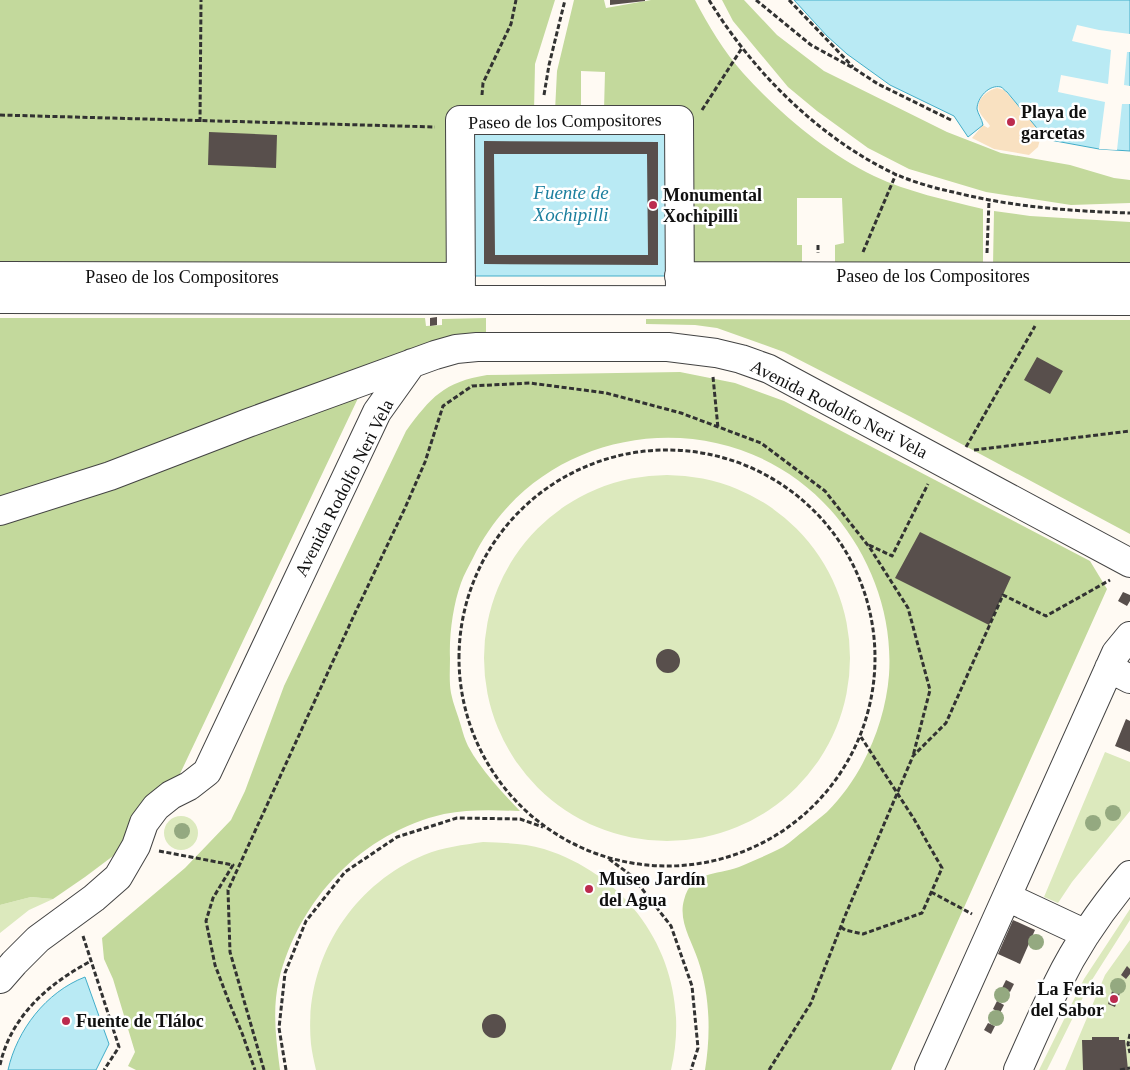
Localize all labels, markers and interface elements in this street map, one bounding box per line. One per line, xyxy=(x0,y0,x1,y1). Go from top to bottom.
place label: Playa de garcetas xyxy=(1021,102,1087,143)
street label: Paseo de los Compositores xyxy=(468,109,662,133)
marker: Playa de garcetas xyxy=(1005,116,1017,128)
water label: Fuente de Xochipilli xyxy=(532,182,609,225)
place label: Monumental Xochipilli xyxy=(663,185,762,226)
marker: Monumental Xochipilli xyxy=(647,199,659,211)
street label: Paseo de los Compositores xyxy=(836,266,1030,286)
street label: Paseo de los Compositores xyxy=(85,267,279,287)
street label: Avenida Rodolfo Neri Vela xyxy=(747,356,931,462)
street label: Avenida Rodolfo Neri Vela xyxy=(291,396,397,580)
place label: Museo Jardín del Agua xyxy=(599,869,706,910)
marker: Museo Jardín del Agua xyxy=(583,883,595,895)
place label: La Feria del Sabor xyxy=(1030,979,1104,1020)
marker: La Feria del Sabor xyxy=(1108,993,1120,1005)
place label: Fuente de Tláloc xyxy=(76,1011,204,1031)
marker: Fuente de Tláloc xyxy=(60,1015,72,1027)

